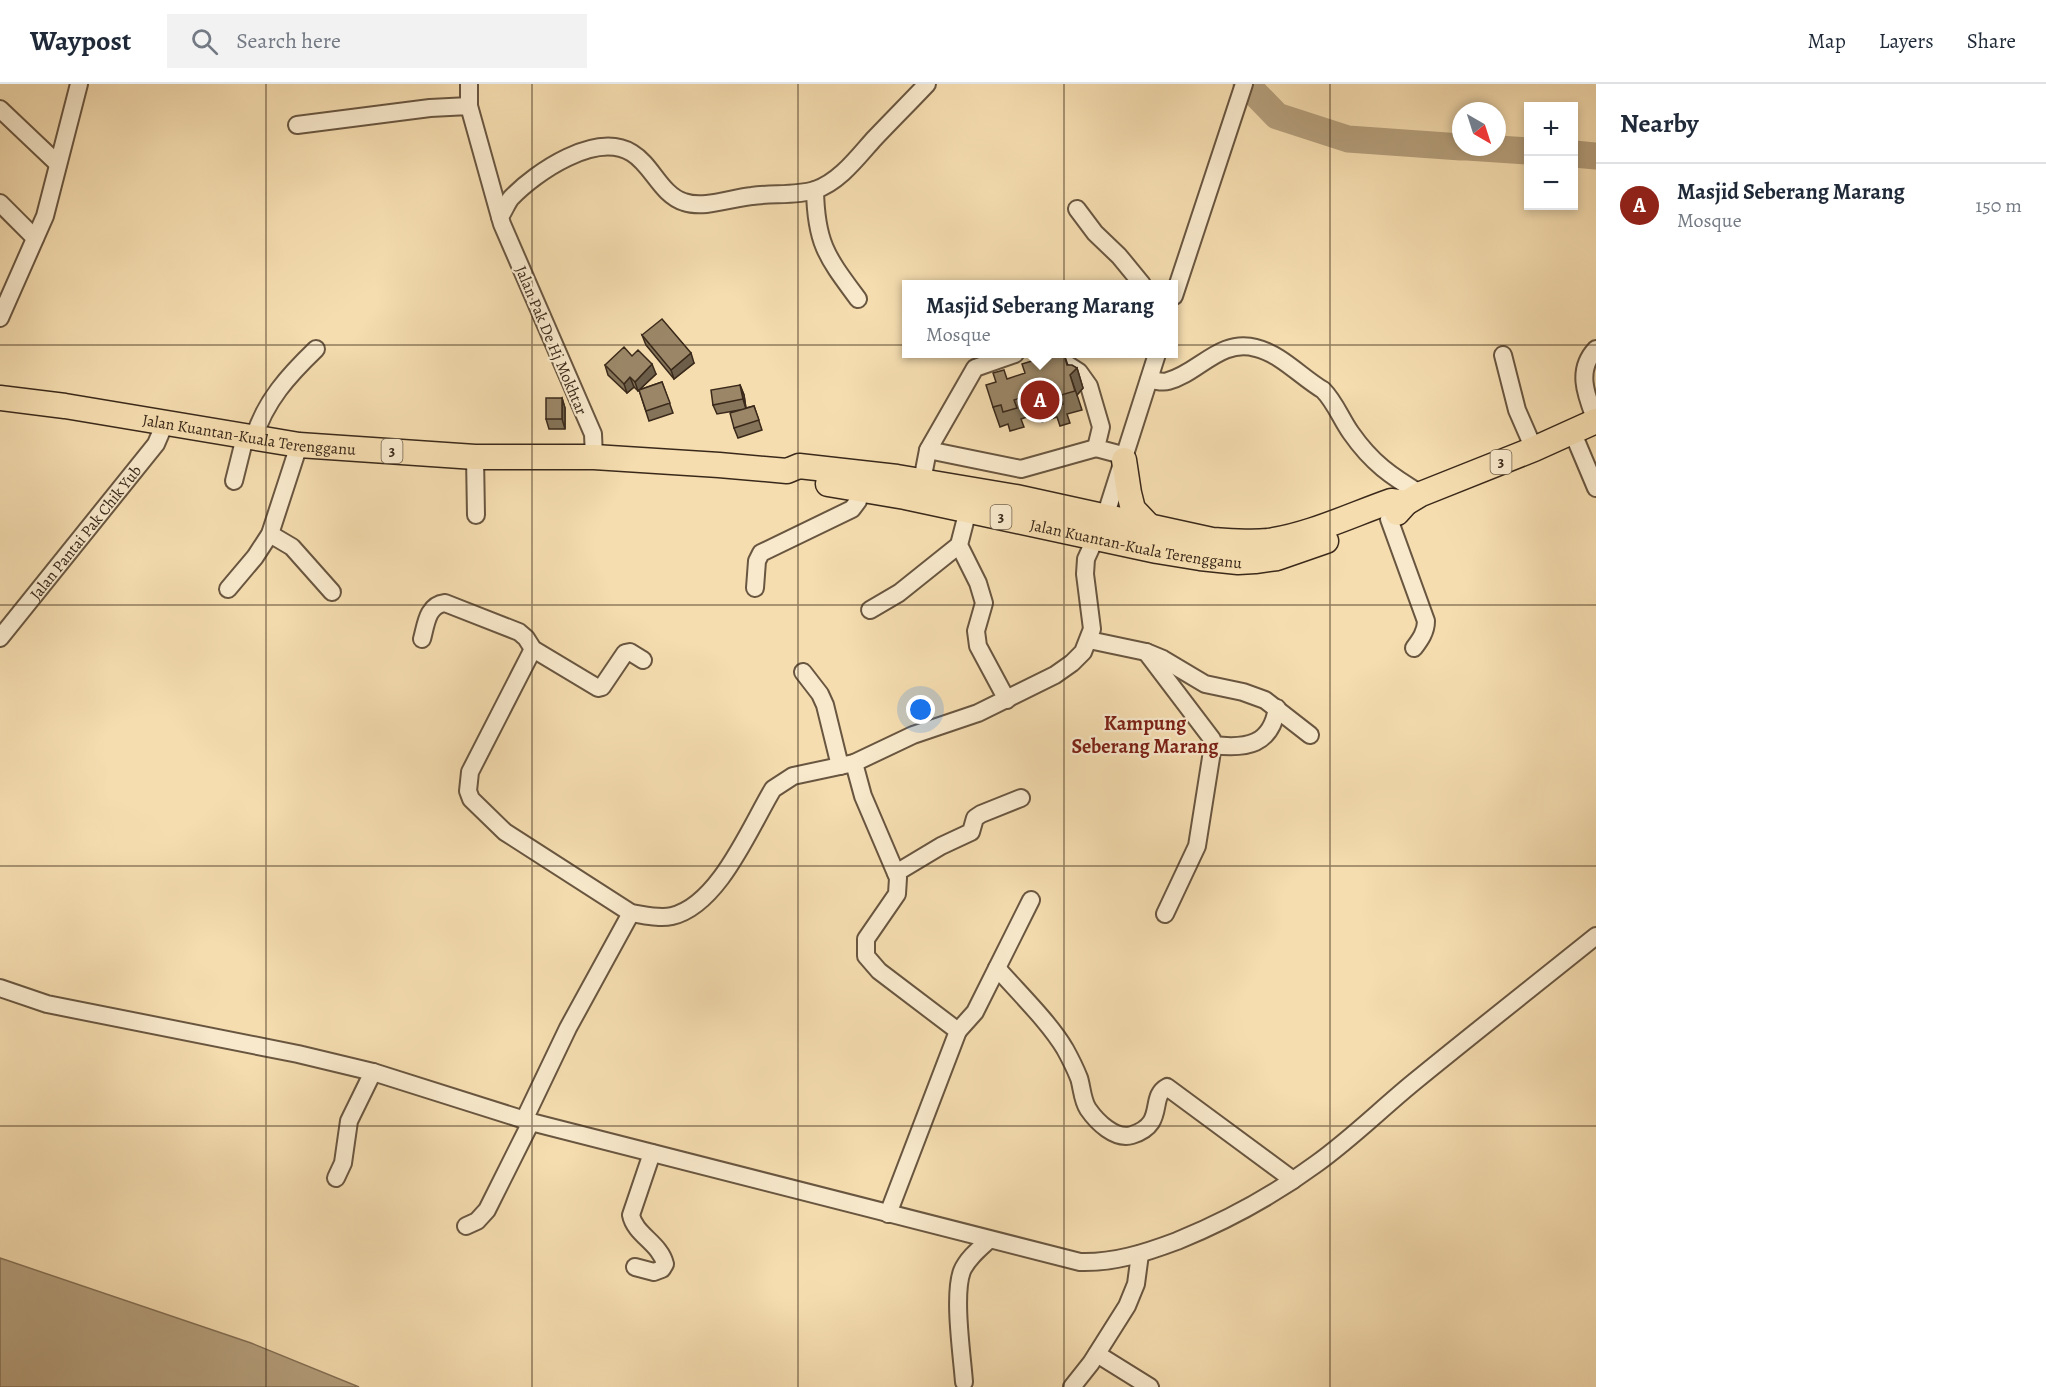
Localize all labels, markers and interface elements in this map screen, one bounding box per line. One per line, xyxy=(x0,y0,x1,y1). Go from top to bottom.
search box xyxy=(167,14,587,68)
text: Waypost xyxy=(30,22,131,60)
icon: search xyxy=(188,25,221,58)
text: Search here xyxy=(236,26,341,56)
text: Map xyxy=(1807,27,1846,55)
text: Layers xyxy=(1879,27,1934,55)
text: Share xyxy=(1967,27,2016,55)
north arrow xyxy=(1452,102,1506,156)
map controls xyxy=(1524,102,1578,210)
button: + xyxy=(1524,102,1578,156)
text: Nearby xyxy=(1620,106,1699,141)
button: − xyxy=(1524,156,1578,210)
text: Masjid Seberang Marang xyxy=(1677,177,1905,207)
text: A xyxy=(1633,192,1646,219)
text: 150 m xyxy=(1975,192,2022,219)
text: Mosque xyxy=(1677,207,1742,234)
street label: Jalan Pak De Hj Mokhtar xyxy=(510,262,592,418)
popup xyxy=(902,280,1178,358)
text: Masjid Seberang Marang xyxy=(926,291,1154,321)
text: Mosque xyxy=(926,321,991,348)
pin: A xyxy=(1020,378,1060,422)
street label: Jalan Kuantan-Kuala Terengganu xyxy=(141,409,357,461)
road number: 3 xyxy=(382,439,402,463)
road number: 3 xyxy=(1490,450,1512,474)
street label: Jalan Pantai Pak Chik Yub xyxy=(25,461,147,605)
road number: 3 xyxy=(990,505,1012,529)
street label: Jalan Kuantan-Kuala Terengganu xyxy=(1028,514,1243,574)
your location xyxy=(906,695,935,724)
district label: Kampung Seberang Marang xyxy=(1071,710,1219,760)

